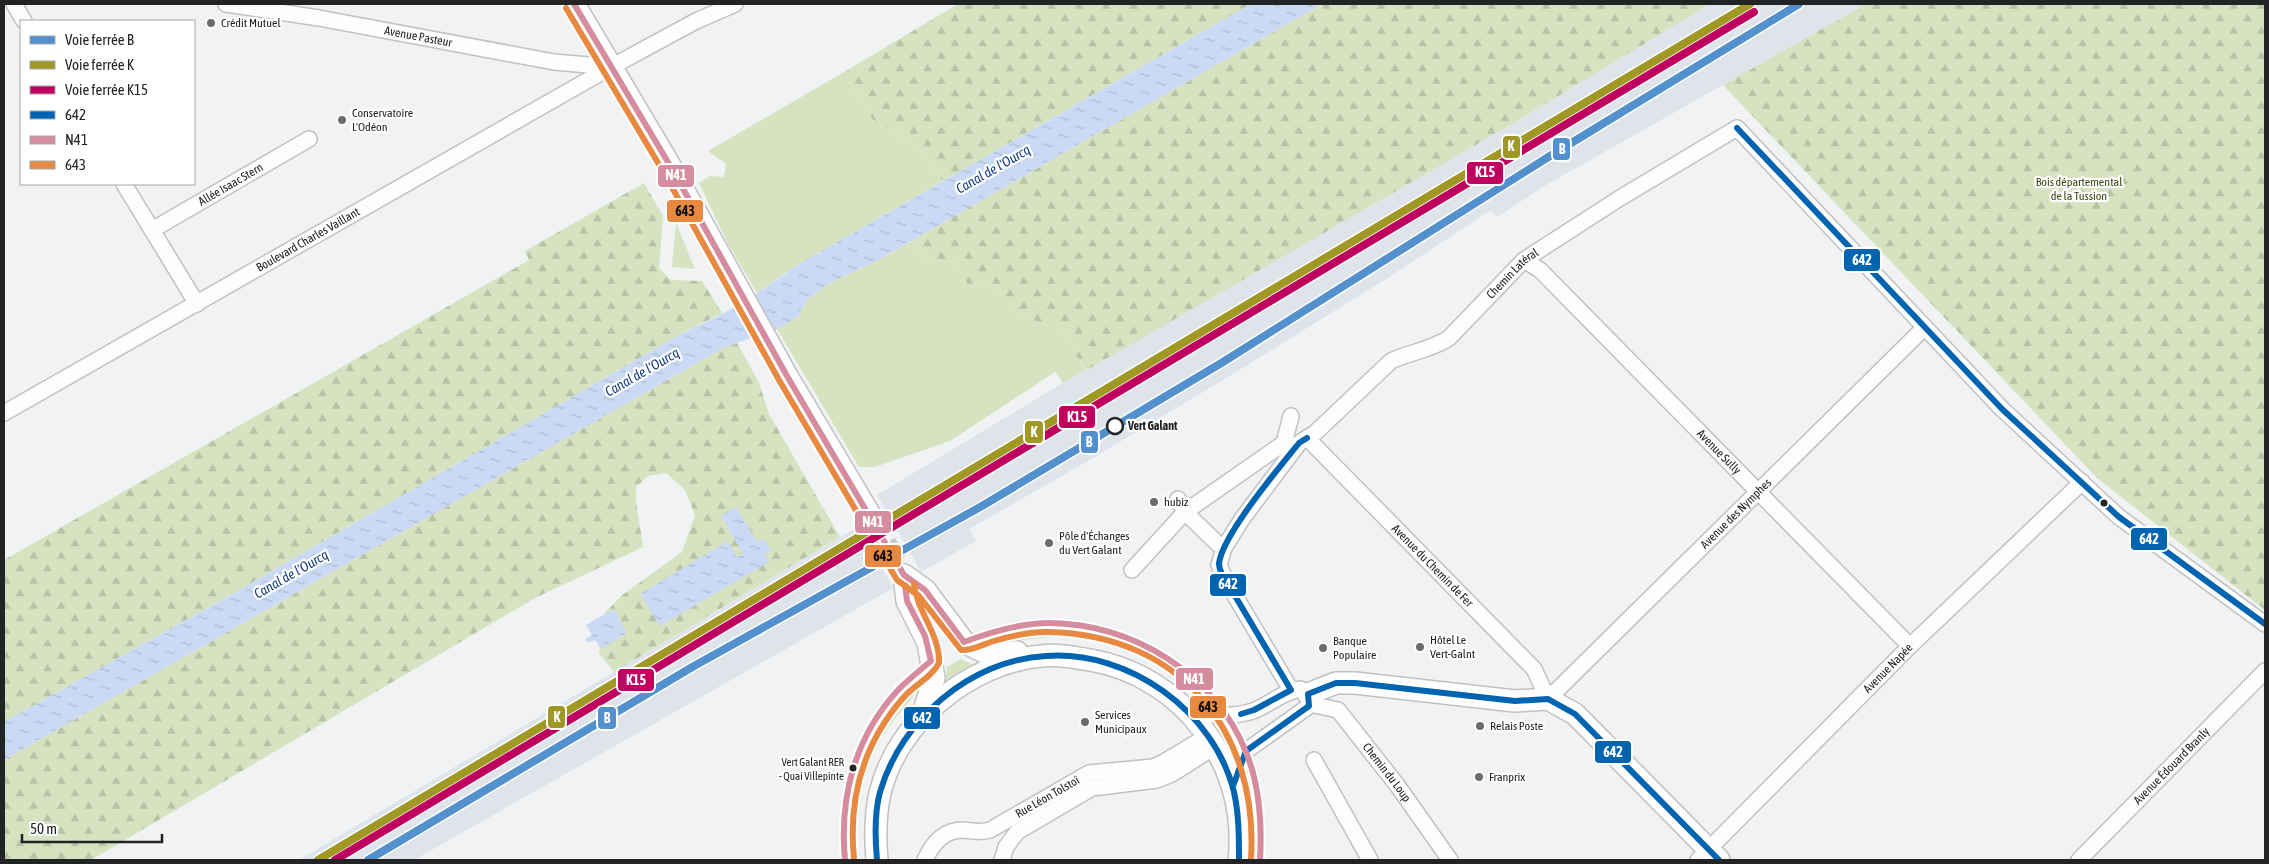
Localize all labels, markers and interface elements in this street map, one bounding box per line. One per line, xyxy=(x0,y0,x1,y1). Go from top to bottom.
place label: Crédit Mutuel xyxy=(221,16,281,30)
marker: Crédit Mutuel xyxy=(205,17,217,29)
legend xyxy=(20,20,195,185)
street label: Avenue Pasteur xyxy=(383,23,454,50)
text: Voie ferrée B xyxy=(65,31,134,48)
text: Voie ferrée K xyxy=(65,56,135,73)
text: Voie ferrée K15 xyxy=(65,81,148,98)
text: 642 xyxy=(65,106,86,123)
place label: Conservatoire L'Odéon xyxy=(352,106,413,134)
marker: Conservatoire L'Odéon xyxy=(336,114,348,126)
text: N41 xyxy=(65,131,88,148)
line badge: K xyxy=(1502,135,1521,159)
line badge: B xyxy=(1552,137,1571,161)
text: K xyxy=(1508,138,1515,154)
water label: Canal de l'Ourcq xyxy=(953,141,1033,197)
text: B xyxy=(1559,141,1566,157)
text: 643 xyxy=(65,156,86,173)
street label: Allée Isaac Stern xyxy=(196,160,266,209)
line badge: K15 xyxy=(1466,161,1504,185)
line badge: N41 xyxy=(657,164,695,188)
text: K15 xyxy=(1475,164,1495,180)
text: N41 xyxy=(665,167,687,183)
park label: Bois départemental de la Tussion xyxy=(2036,175,2123,203)
line badge: 643 xyxy=(666,199,704,223)
text: 643 xyxy=(675,203,695,219)
street label: Boulevard Charles Vaillant xyxy=(254,204,363,275)
street label: Chemin Latéral xyxy=(1484,245,1542,302)
line badge: 642 xyxy=(1843,248,1881,272)
text: 642 xyxy=(1852,252,1872,268)
water label: Canal de l'Ourcq xyxy=(602,344,682,400)
line badge: K15 xyxy=(1058,405,1096,429)
text: K15 xyxy=(1067,409,1087,425)
marker: Vert Galant xyxy=(1106,417,1124,435)
place label: Vert Galant xyxy=(1127,419,1178,433)
line badge: K xyxy=(1024,420,1044,444)
text: K xyxy=(1031,424,1038,440)
street label: Avenue Sully xyxy=(1694,427,1744,477)
line badge: B xyxy=(1080,430,1099,454)
text: B xyxy=(1086,434,1093,450)
street label: Avenue des Nymphes xyxy=(1698,476,1774,552)
place label: hubiz xyxy=(1164,495,1189,509)
marker: hubiz xyxy=(1148,496,1160,508)
unlabelled marker xyxy=(2099,498,2109,508)
line badge: N41 xyxy=(854,510,892,534)
text: N41 xyxy=(862,514,884,530)
street label: Avenue du Chemin de Fer xyxy=(1389,522,1476,610)
line badge: 642 xyxy=(2130,527,2168,551)
place label: Pôle d'Échanges du Vert Galant xyxy=(1059,529,1130,557)
text: 642 xyxy=(2139,531,2159,547)
marker: Pôle d'Échanges du Vert Galant xyxy=(1043,537,1055,549)
line badge: 643 xyxy=(864,544,902,568)
water label: Canal de l'Ourcq xyxy=(251,546,331,602)
text: 643 xyxy=(873,548,893,564)
line badge: 642 xyxy=(1209,573,1247,597)
text: 642 xyxy=(1218,576,1238,592)
place label: Hôtel Le Vert-Galnt xyxy=(1430,633,1476,661)
place label: Banque Populaire xyxy=(1333,634,1376,662)
street label: Avenue Napée xyxy=(1860,640,1916,696)
marker: Hôtel Le Vert-Galnt xyxy=(1414,641,1426,653)
marker: Banque Populaire xyxy=(1317,642,1329,654)
line badge: N41 xyxy=(1175,667,1214,691)
line badge: K15 xyxy=(617,668,655,692)
text: N41 xyxy=(1183,671,1205,687)
text: K15 xyxy=(626,672,646,688)
line badge: 643 xyxy=(1189,695,1227,719)
text: 643 xyxy=(1198,699,1218,715)
line badge: K xyxy=(547,705,566,729)
line badge: B xyxy=(597,706,617,730)
line badge: 642 xyxy=(903,706,941,730)
place label: Services Municipaux xyxy=(1095,708,1147,736)
text: K xyxy=(554,709,561,725)
text: B xyxy=(604,710,611,726)
text: 642 xyxy=(912,710,932,726)
marker: Services Municipaux xyxy=(1079,716,1091,728)
place label: Relais Poste xyxy=(1490,719,1543,733)
marker: Relais Poste xyxy=(1474,720,1486,732)
street label: Avenue Édouard Branly xyxy=(2131,725,2212,807)
street label: Chemin du Loup xyxy=(1360,740,1414,805)
line badge: 642 xyxy=(1594,740,1632,764)
text: 642 xyxy=(1603,744,1623,760)
place label: Vert Galant RER - Quai Villepinte xyxy=(779,756,844,782)
marker: Vert Galant RER - Quai Villepinte xyxy=(848,763,858,773)
place label: Franprix xyxy=(1489,770,1525,784)
marker: Franprix xyxy=(1473,771,1485,783)
street label: Rue Léon Tolstoï xyxy=(1013,773,1082,821)
scale bar xyxy=(22,812,162,844)
text: 50 m xyxy=(30,820,57,837)

